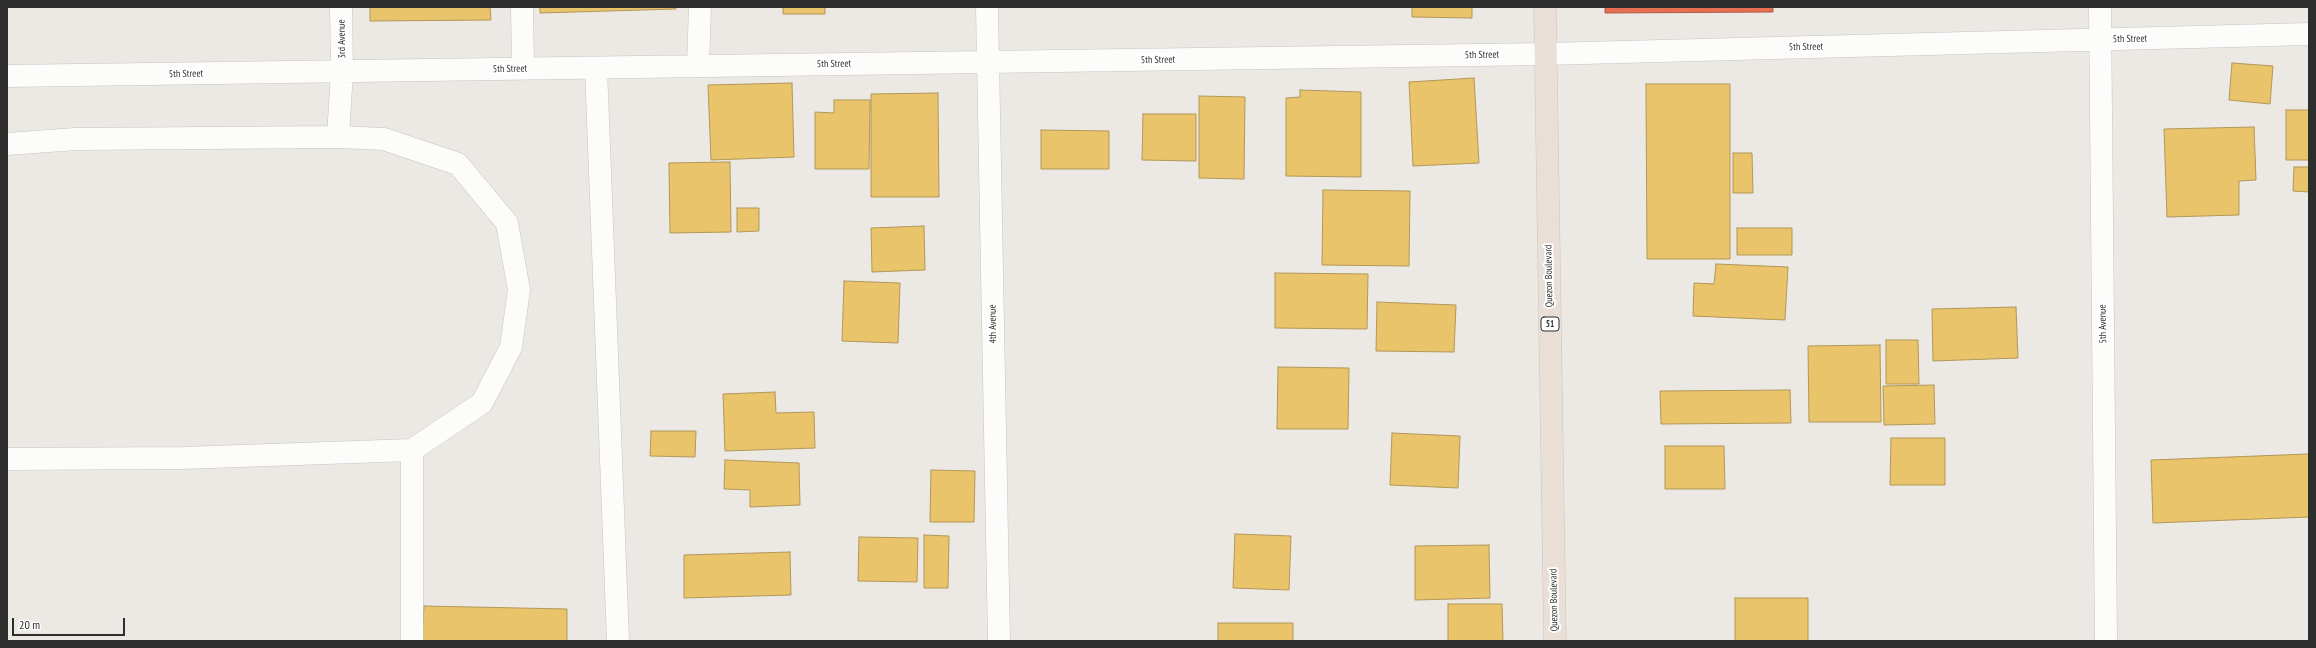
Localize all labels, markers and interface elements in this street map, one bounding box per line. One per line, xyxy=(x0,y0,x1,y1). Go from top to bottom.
street label: 3rd Avenue xyxy=(336,19,348,59)
street label: 5th Street xyxy=(2113,33,2147,45)
street label: 5th Street xyxy=(1789,41,1823,53)
street label: 5th Street xyxy=(1465,49,1499,61)
street label: 5th Street xyxy=(1141,54,1175,66)
street label: 5th Street xyxy=(817,58,851,70)
street label: 5th Street xyxy=(493,63,527,75)
street label: 5th Street xyxy=(169,68,203,80)
street label: Quezon Boulevard xyxy=(1542,245,1556,307)
street label: 4th Avenue xyxy=(987,304,999,344)
street label: 5th Avenue xyxy=(2097,304,2109,344)
road number: 51 xyxy=(1541,317,1559,331)
street label: Quezon Boulevard xyxy=(1547,569,1561,631)
scale bar xyxy=(14,610,127,636)
text: 20 m xyxy=(19,617,40,632)

